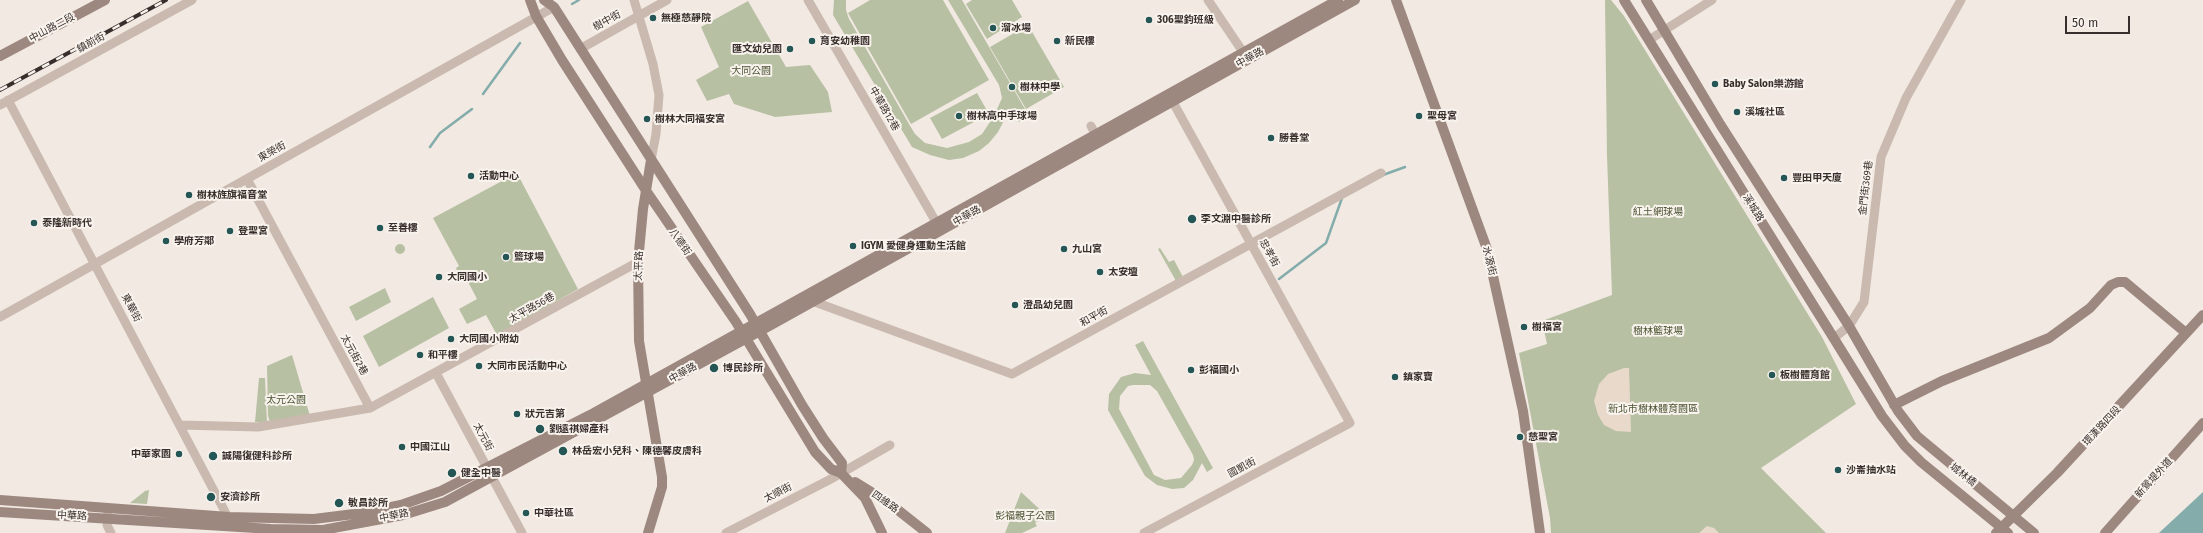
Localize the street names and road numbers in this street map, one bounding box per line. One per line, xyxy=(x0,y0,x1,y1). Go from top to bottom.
street label: 樹中街 xyxy=(591,8,623,34)
street label: 中山路二段 xyxy=(27,11,77,45)
street label: 鎮前街 xyxy=(75,30,107,56)
street label: 中華路 xyxy=(1234,45,1266,71)
street label: 中華路12巷 xyxy=(866,85,902,133)
street label: 東榮街 xyxy=(256,139,288,165)
street label: 金門街369巷 xyxy=(1857,160,1875,216)
street label: 溪城路 xyxy=(1740,192,1766,224)
street label: 中華路 xyxy=(951,203,983,229)
street label: 八德街 xyxy=(666,226,694,258)
street label: 忠孝街 xyxy=(1256,237,1282,269)
street label: 水源街 xyxy=(1480,245,1498,277)
street label: 太平路 xyxy=(632,251,646,281)
street label: 太平路56巷 xyxy=(507,291,557,325)
street label: 東華街 xyxy=(119,292,143,324)
street label: 和平街 xyxy=(1078,304,1110,330)
street label: 太元街2巷 xyxy=(338,332,370,378)
street label: 中華路 xyxy=(667,360,699,386)
street label: 環漢路四段 xyxy=(2081,404,2123,448)
street label: 太元街 xyxy=(471,421,495,453)
street label: 新鶯堤外道 xyxy=(2133,455,2175,501)
street label: 國凱街 xyxy=(1226,456,1258,480)
street label: 城林橋 xyxy=(1948,461,1978,489)
street label: 太順街 xyxy=(762,481,794,505)
street label: 四維路 xyxy=(869,488,901,516)
street label: 中華路 xyxy=(378,507,410,525)
street label: 中華路 xyxy=(57,509,87,523)

